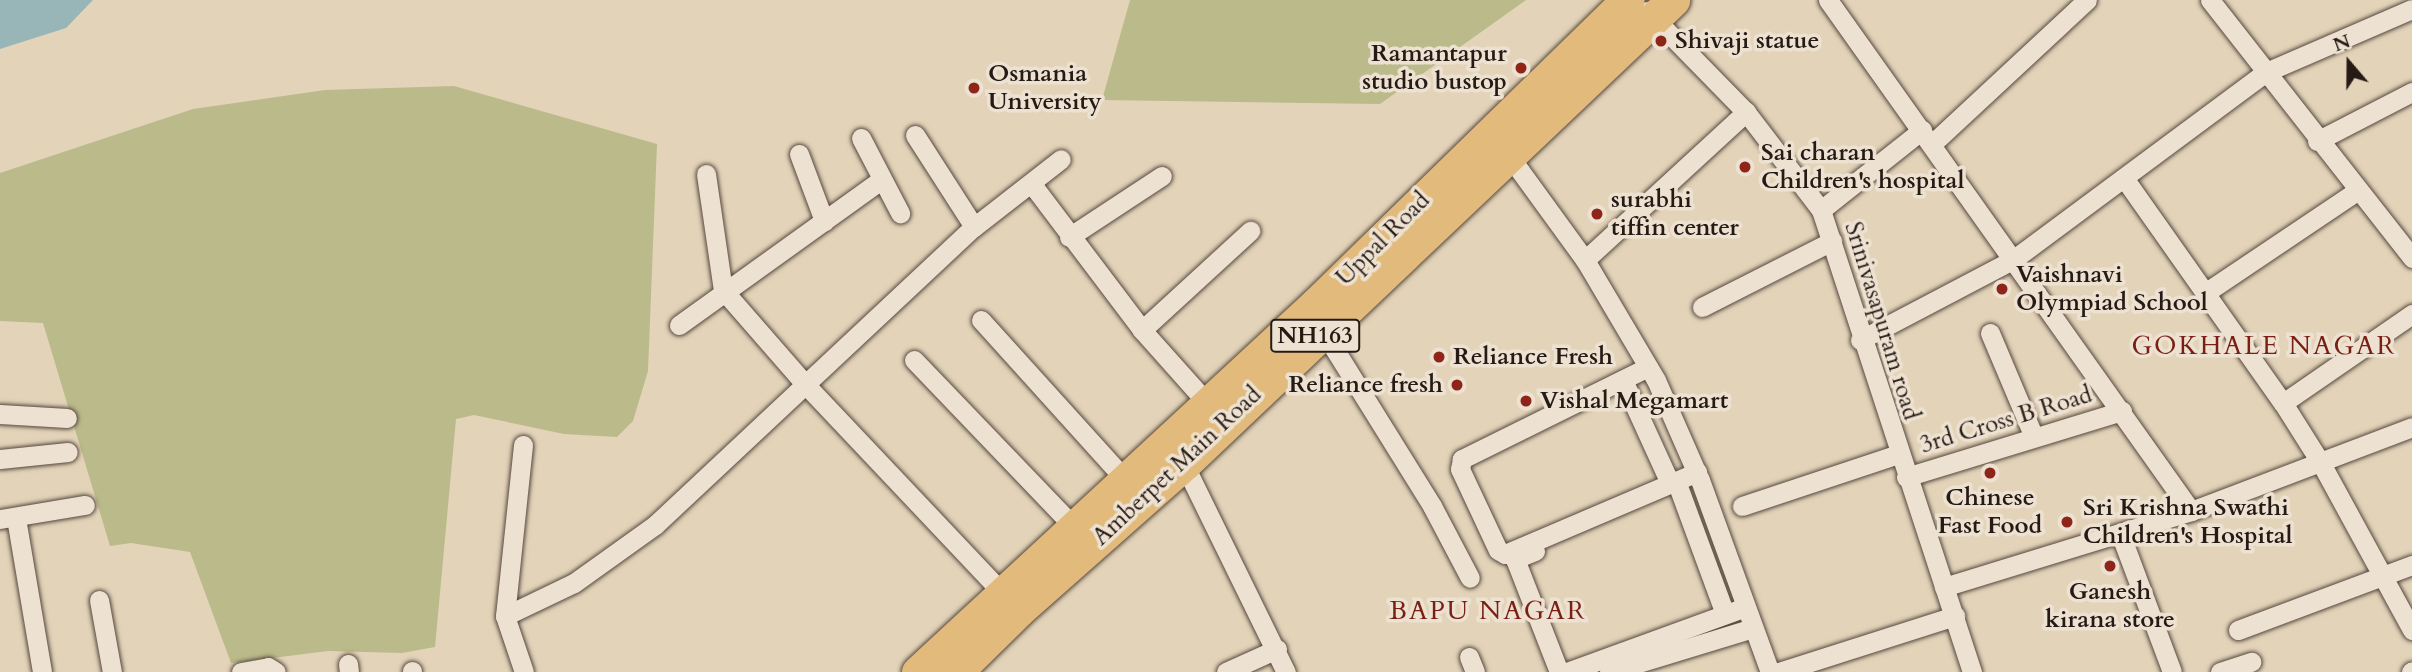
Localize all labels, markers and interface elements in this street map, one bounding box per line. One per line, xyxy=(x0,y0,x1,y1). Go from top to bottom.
place label: Shivaji statue xyxy=(1675,27,1819,55)
north arrow xyxy=(2314,28,2384,98)
text: N xyxy=(2330,28,2354,58)
marker: Shivaji statue xyxy=(1653,33,1669,49)
place label: Ramantapur studio bustop xyxy=(1362,40,1507,96)
place label: Osmania University xyxy=(988,60,1102,116)
marker: Ramantapur studio bustop xyxy=(1513,60,1529,76)
marker: Osmania University xyxy=(966,80,982,96)
place label: Sai charan Children's hospital xyxy=(1761,139,1964,195)
marker: Sai charan Children's hospital xyxy=(1735,157,1755,177)
street label: Uppal Road xyxy=(1330,186,1436,292)
place label: surabhi tiffin center xyxy=(1611,186,1739,242)
marker: surabhi tiffin center xyxy=(1589,206,1605,222)
street label: Srinivasapuram road xyxy=(1838,219,1926,423)
place label: Vaishnavi Olympiad School xyxy=(2016,261,2208,317)
marker: Vaishnavi Olympiad School xyxy=(1994,281,2010,297)
road number: NH163 xyxy=(1270,316,1360,356)
district label: GOKHALE NAGAR xyxy=(2133,330,2395,362)
place label: Reliance Fresh xyxy=(1453,343,1613,371)
marker: Reliance Fresh xyxy=(1431,349,1447,365)
place label: Reliance fresh xyxy=(1289,371,1443,399)
marker: Reliance fresh xyxy=(1449,377,1465,393)
street label: Amberpet Main Road xyxy=(1087,380,1267,552)
street label: 3rd Cross B Road xyxy=(1917,380,2095,460)
place label: Vishal Megamart xyxy=(1540,387,1728,415)
marker: Vishal Megamart xyxy=(1518,393,1534,409)
marker: Chinese Fast Food xyxy=(1982,465,1998,481)
place label: Chinese Fast Food xyxy=(1938,484,2042,540)
place label: Sri Krishna Swathi Children's Hospital xyxy=(2083,494,2293,550)
marker: Sri Krishna Swathi Children's Hospital xyxy=(2057,512,2077,532)
marker: Ganesh kirana store xyxy=(2102,558,2118,574)
place label: Ganesh kirana store xyxy=(2045,578,2175,634)
district label: BAPU NAGAR xyxy=(1390,595,1586,627)

